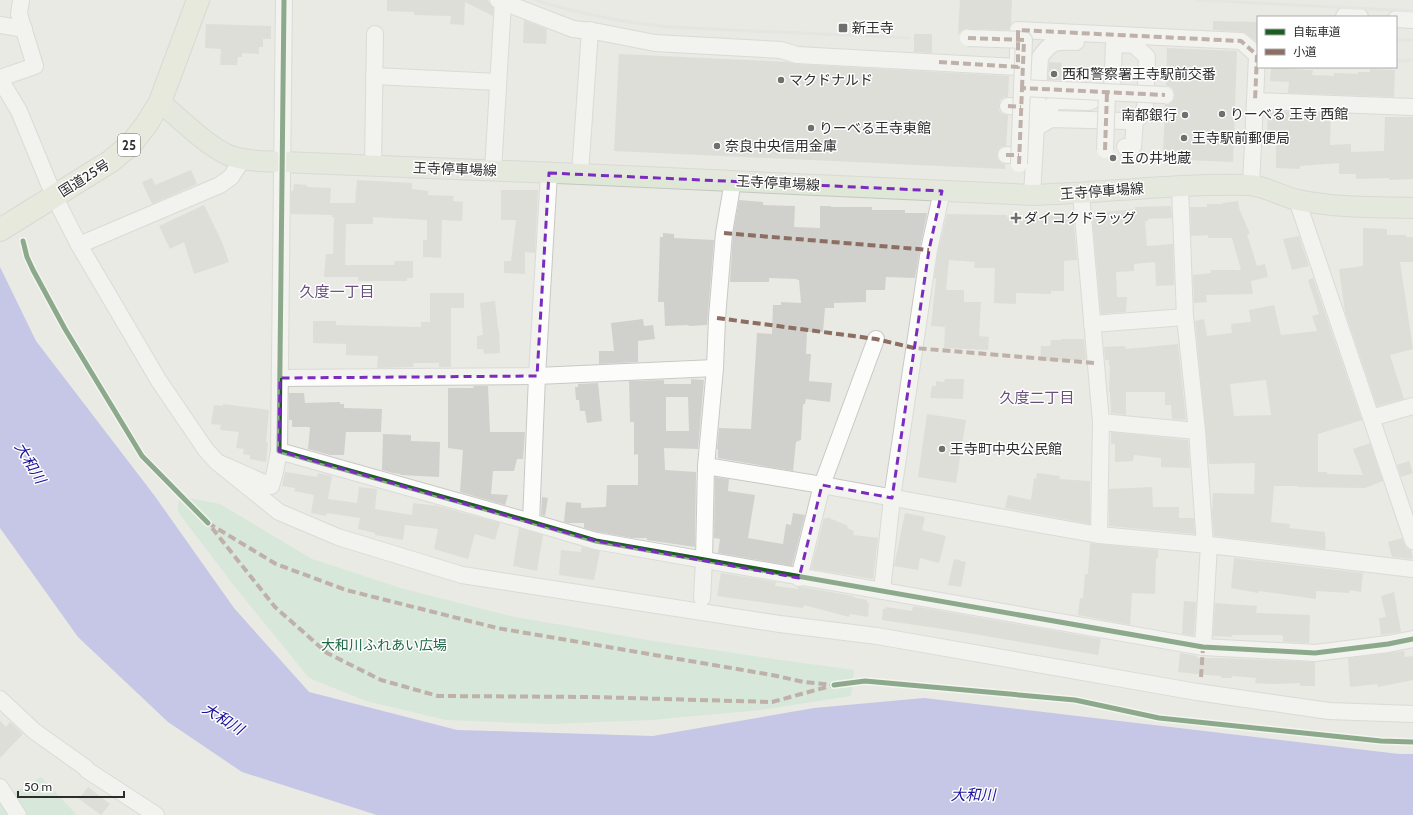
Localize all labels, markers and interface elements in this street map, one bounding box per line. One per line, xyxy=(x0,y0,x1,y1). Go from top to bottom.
legend xyxy=(1257,16,1397,68)
place label: 新王寺 xyxy=(852,19,894,37)
marker: 新王寺 xyxy=(837,22,849,34)
text: 自転車道 xyxy=(1293,24,1341,39)
text: 小道 xyxy=(1293,44,1317,59)
place label: 西和警察署王寺駅前交番 xyxy=(1062,65,1216,83)
marker: 西和警察署王寺駅前交番 xyxy=(1049,69,1059,79)
place label: マクドナルド xyxy=(789,71,873,89)
marker: マクドナルド xyxy=(776,75,786,85)
place label: りーべる 王寺 西館 xyxy=(1230,105,1348,123)
place label: 南都銀行 xyxy=(1121,106,1177,124)
marker: りーべる 王寺 西館 xyxy=(1217,109,1227,119)
marker: 南都銀行 xyxy=(1180,110,1190,120)
place label: りーべる王寺東館 xyxy=(819,119,931,137)
marker: りーべる王寺東館 xyxy=(806,123,816,133)
place label: 王寺駅前郵便局 xyxy=(1192,129,1290,147)
marker: 王寺駅前郵便局 xyxy=(1179,133,1189,143)
road number: 25 xyxy=(118,134,140,156)
place label: 奈良中央信用金庫 xyxy=(725,137,837,155)
marker: 奈良中央信用金庫 xyxy=(712,141,722,151)
place label: 玉の井地蔵 xyxy=(1121,149,1191,167)
marker: 玉の井地蔵 xyxy=(1108,153,1118,163)
street label: 国道25号 xyxy=(55,155,113,201)
street label: 王寺停車場線 xyxy=(413,159,497,179)
street label: 王寺停車場線 xyxy=(736,172,820,194)
street label: 王寺停車場線 xyxy=(1059,179,1145,203)
place label: ダイコクドラッグ xyxy=(1024,209,1136,227)
marker: ダイコクドラッグ xyxy=(1011,213,1021,223)
district label: 久度一丁目 xyxy=(299,283,375,301)
district label: 久度二丁目 xyxy=(999,389,1075,407)
water label: 大和川 xyxy=(11,439,50,489)
place label: 王寺町中央公民館 xyxy=(950,440,1062,458)
marker: 王寺町中央公民館 xyxy=(937,444,947,454)
park label: 大和川ふれあい広場 xyxy=(321,636,447,654)
water label: 大和川 xyxy=(199,699,249,740)
scale bar xyxy=(18,773,124,799)
text: 50 m xyxy=(24,779,52,794)
water label: 大和川 xyxy=(950,786,997,804)

